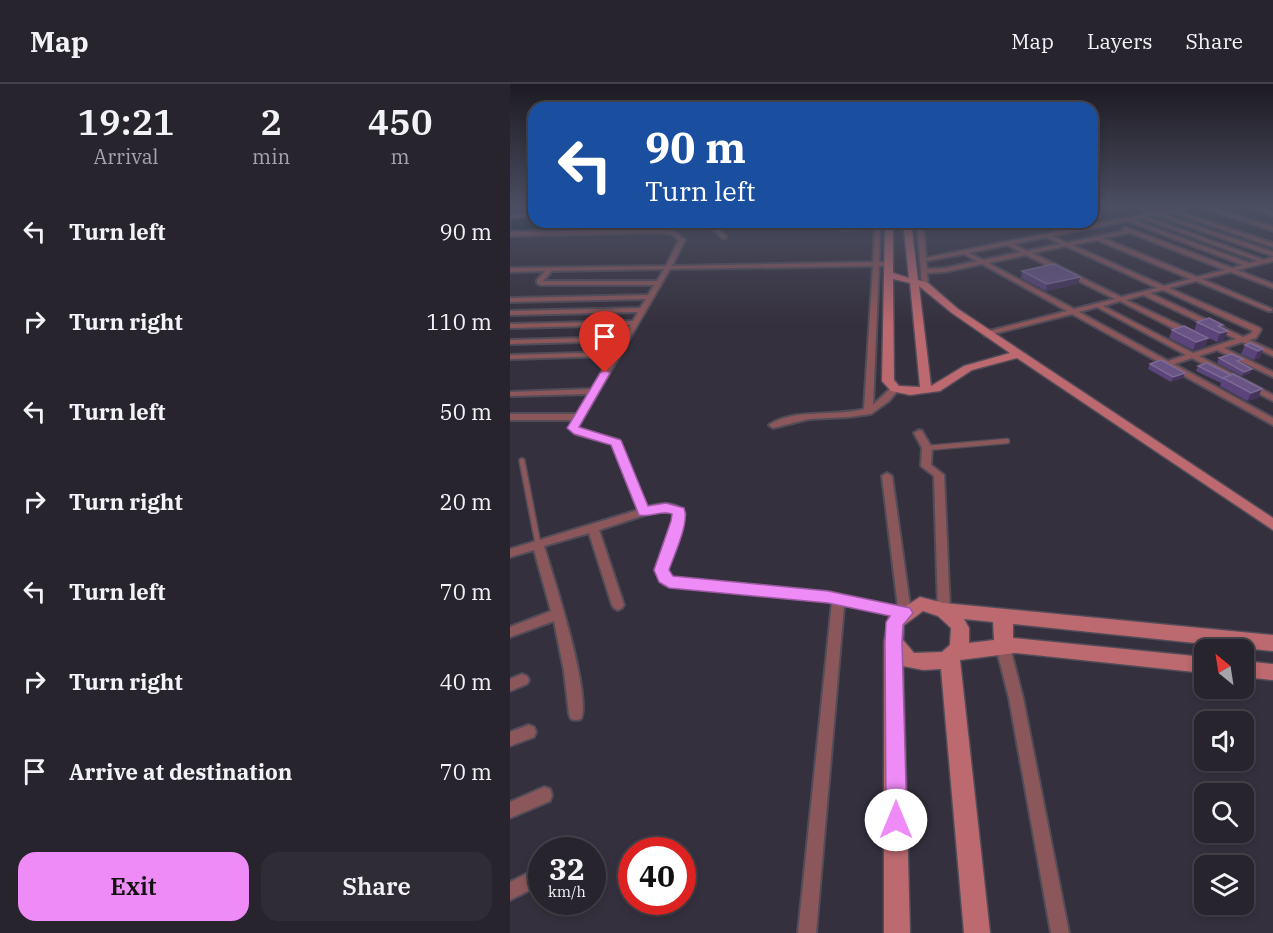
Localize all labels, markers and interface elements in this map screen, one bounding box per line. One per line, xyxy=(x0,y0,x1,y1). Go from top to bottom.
text: Map xyxy=(30,23,89,60)
text: Map xyxy=(1011,27,1054,55)
text: Layers xyxy=(1087,27,1153,55)
text: Share xyxy=(1186,27,1243,55)
text: 19:21 xyxy=(77,98,175,145)
text: 2 xyxy=(260,98,282,145)
text: 450 xyxy=(368,98,433,145)
text: 90 m xyxy=(645,120,746,175)
icon: left xyxy=(546,126,624,204)
text: Arrival xyxy=(93,143,159,170)
text: min xyxy=(252,143,290,170)
text: m xyxy=(391,143,410,170)
text: Turn left xyxy=(645,173,756,208)
icon: left xyxy=(18,215,51,248)
text: Turn left xyxy=(69,217,165,246)
text: 90 m xyxy=(440,217,492,246)
icon: right xyxy=(18,305,51,338)
text: Turn right xyxy=(69,307,183,336)
text: 110 m xyxy=(426,307,492,336)
pin xyxy=(579,311,630,373)
icon: arrive xyxy=(588,320,621,353)
icon: left xyxy=(18,395,51,428)
text: Turn left xyxy=(69,397,165,426)
text: 50 m xyxy=(440,397,492,426)
icon: right xyxy=(18,485,51,518)
text: Turn right xyxy=(69,487,183,516)
text: 20 m xyxy=(440,487,492,516)
icon: left xyxy=(18,575,51,608)
text: Turn left xyxy=(69,577,165,606)
text: 70 m xyxy=(440,577,492,606)
north arrow xyxy=(1194,639,1254,699)
map controls xyxy=(1194,639,1254,915)
icon: right xyxy=(18,665,51,698)
text: Turn right xyxy=(69,667,183,696)
text: 40 m xyxy=(440,667,492,696)
button: sound xyxy=(1194,711,1254,771)
icon: arrive xyxy=(18,755,51,788)
text: Arrive at destination xyxy=(69,757,292,786)
text: 70 m xyxy=(440,757,492,786)
button: search xyxy=(1194,783,1254,843)
position arrow xyxy=(864,788,928,852)
speed limit sign: 40 xyxy=(618,837,696,915)
text: 32 xyxy=(549,849,585,888)
button: Exit xyxy=(18,852,249,921)
button: Share xyxy=(261,852,492,921)
button: layers xyxy=(1194,855,1254,915)
text: km/h xyxy=(548,882,586,901)

